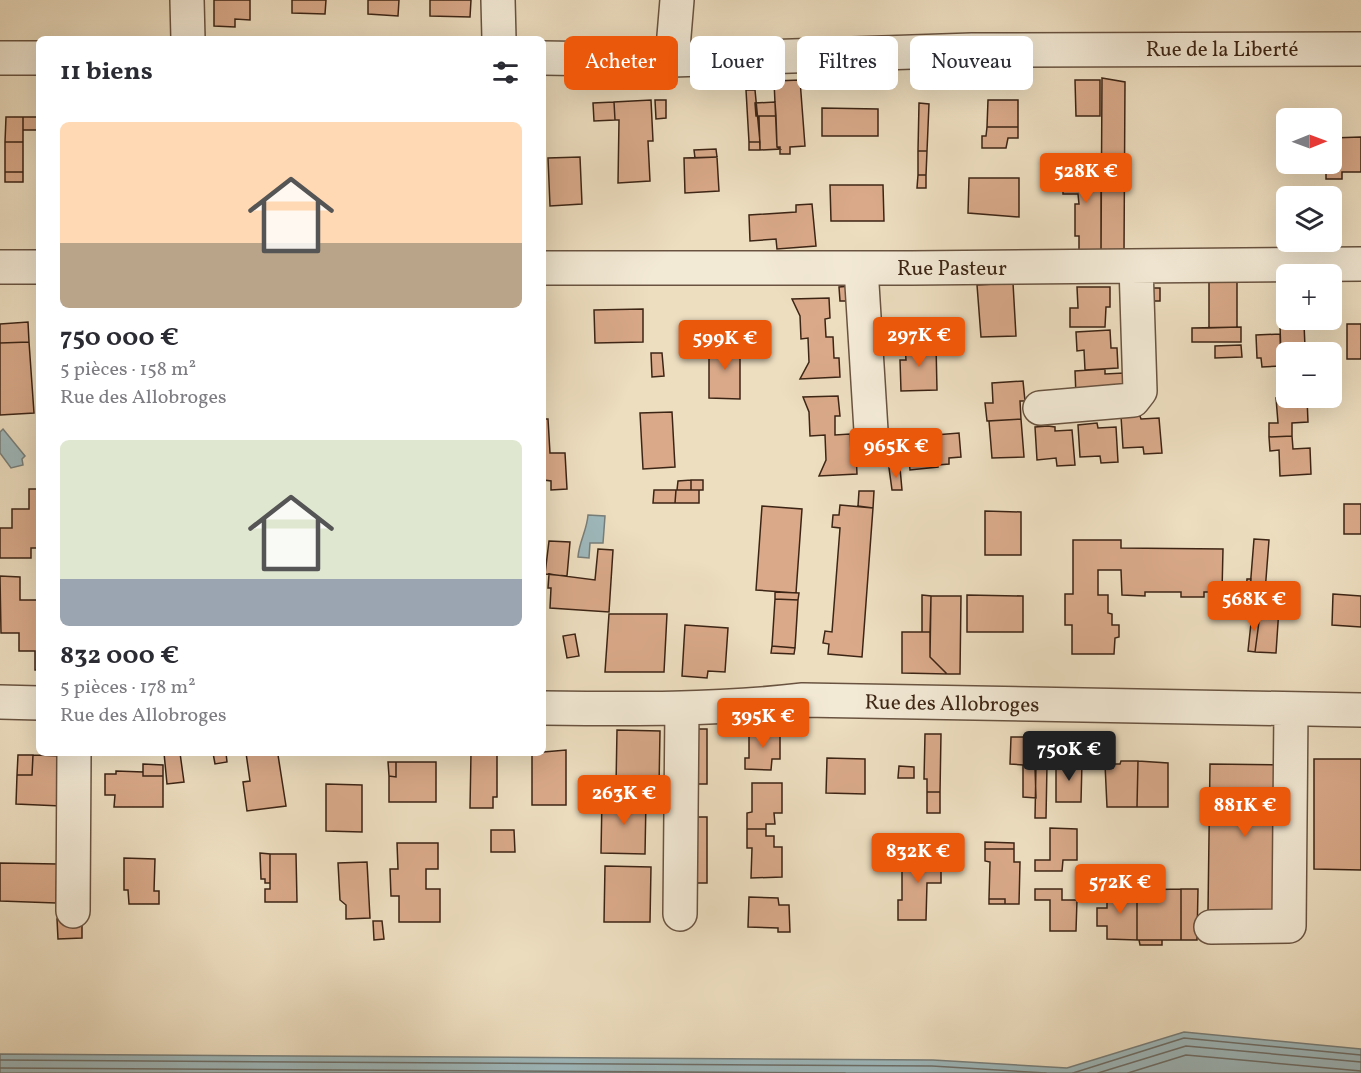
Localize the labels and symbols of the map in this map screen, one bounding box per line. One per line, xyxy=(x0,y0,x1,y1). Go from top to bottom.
street label: Rue de la Liberté xyxy=(1146,36,1298,65)
north arrow xyxy=(1276,108,1342,174)
pin: 528K € xyxy=(1037,153,1135,204)
street label: Rue Pasteur xyxy=(897,255,1007,284)
pin: 297K € xyxy=(870,317,968,368)
pin: 599K € xyxy=(676,320,774,371)
pin: 965K € xyxy=(847,428,945,479)
pin: 568K € xyxy=(1205,581,1303,632)
street label: Rue des Allobroges xyxy=(864,688,1040,721)
pin: 395K € xyxy=(714,698,812,749)
pin: 750K € xyxy=(1020,731,1118,782)
pin: 263K € xyxy=(575,775,673,826)
pin: 881K € xyxy=(1196,787,1294,838)
pin: 832K € xyxy=(869,833,967,884)
pin: 572K € xyxy=(1071,864,1169,915)

